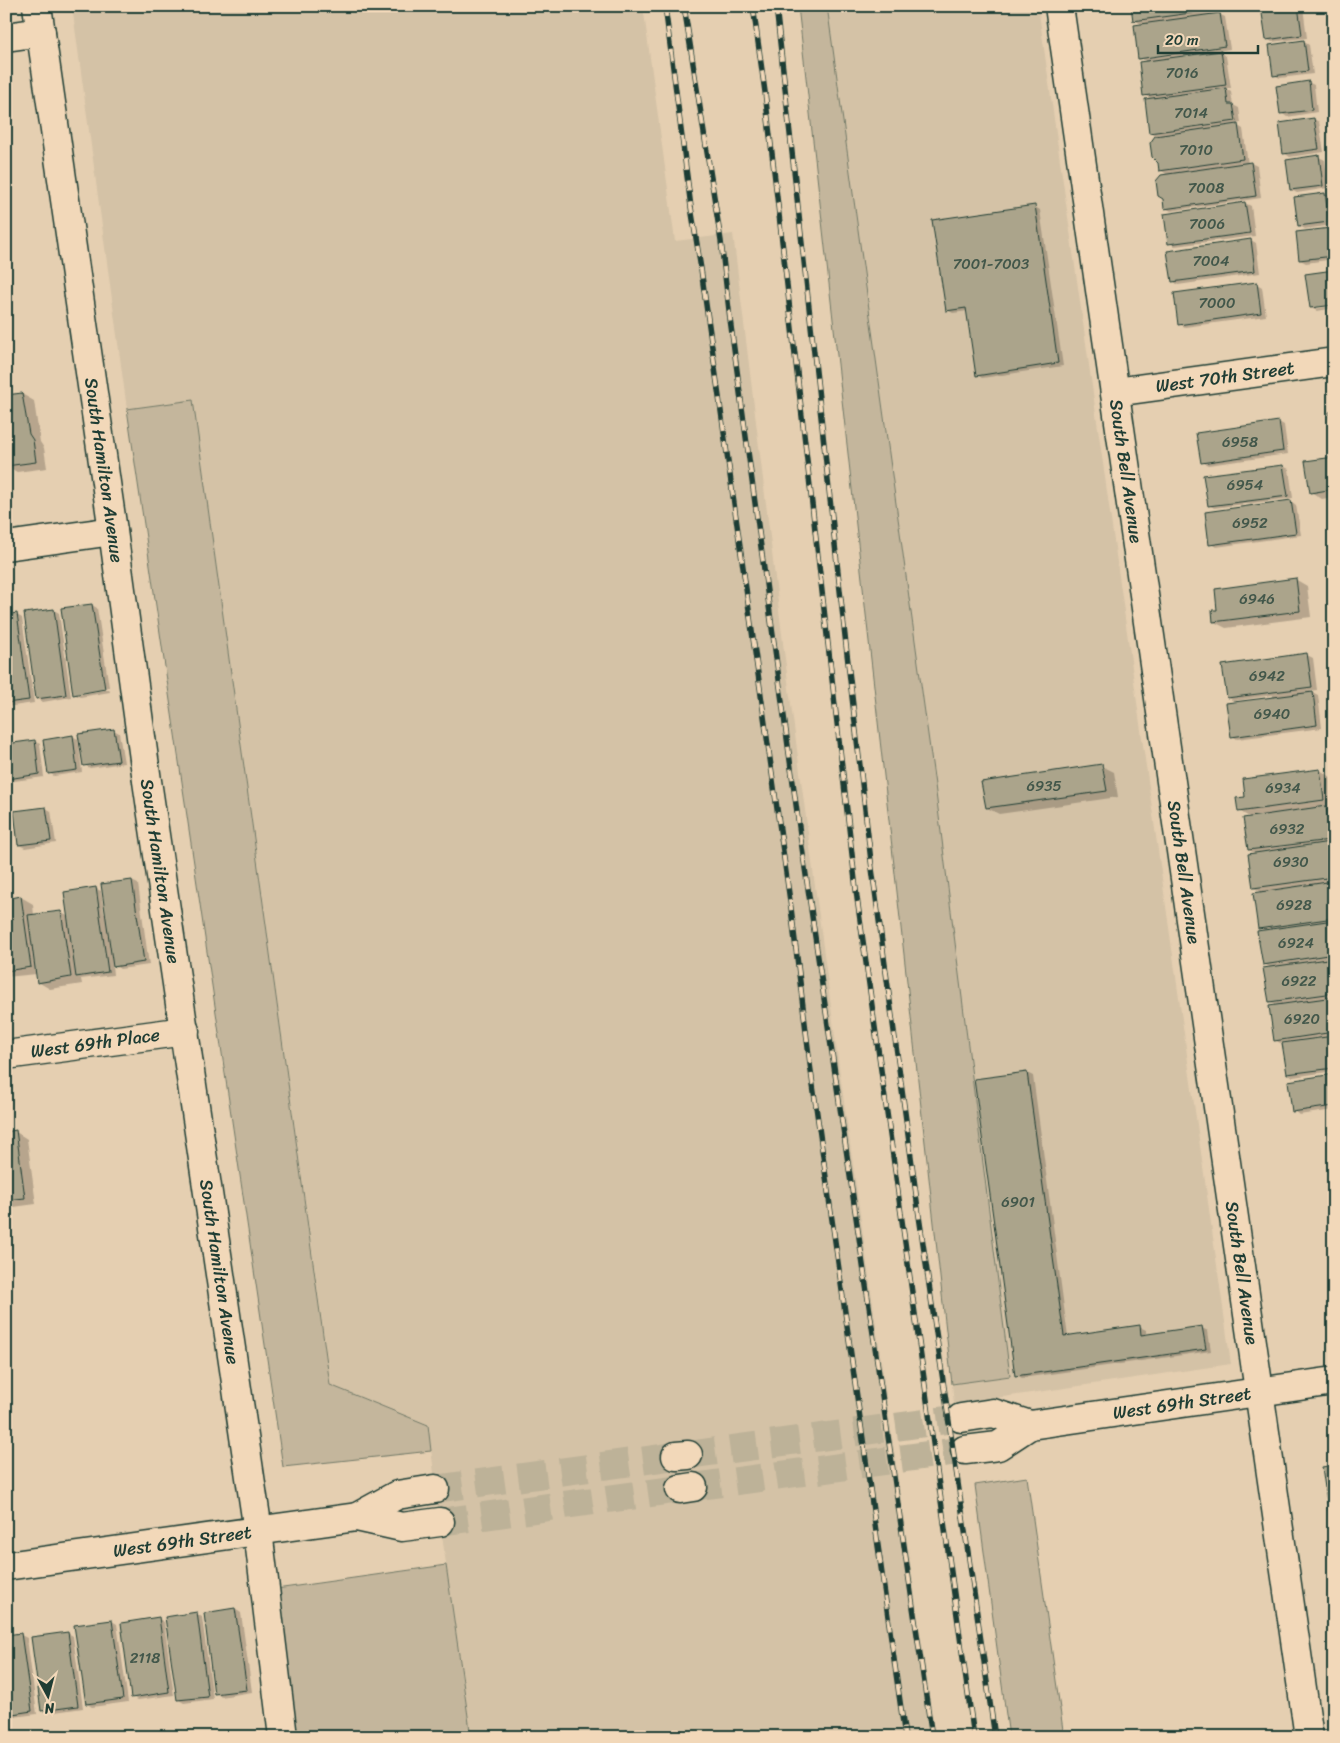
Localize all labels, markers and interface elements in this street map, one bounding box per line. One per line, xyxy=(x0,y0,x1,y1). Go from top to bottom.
scale bar xyxy=(1158,22,1258,54)
text: 20 m xyxy=(1165,27,1199,53)
house number: 7016 xyxy=(1165,60,1199,86)
house number: 7014 xyxy=(1174,100,1208,126)
house number: 7010 xyxy=(1179,137,1213,163)
house number: 7008 xyxy=(1188,175,1224,201)
house number: 7006 xyxy=(1189,211,1225,237)
house number: 7004 xyxy=(1193,248,1229,274)
house number: 7001-7003 xyxy=(953,251,1029,277)
house number: 7000 xyxy=(1198,290,1236,316)
street label: West 70th Street xyxy=(1153,352,1297,402)
street label: South Hamilton Avenue xyxy=(75,375,133,565)
street label: South Bell Avenue xyxy=(1100,397,1152,545)
house number: 6958 xyxy=(1222,429,1258,455)
house number: 6954 xyxy=(1227,472,1263,498)
house number: 6952 xyxy=(1232,510,1268,536)
house number: 6946 xyxy=(1239,586,1275,612)
house number: 6942 xyxy=(1249,663,1285,689)
house number: 6940 xyxy=(1254,701,1290,727)
house number: 6935 xyxy=(1026,773,1062,799)
house number: 6934 xyxy=(1265,775,1301,801)
street label: South Hamilton Avenue xyxy=(131,776,190,966)
street label: South Bell Avenue xyxy=(1158,798,1210,946)
house number: 6932 xyxy=(1270,816,1305,842)
house number: 6930 xyxy=(1273,849,1309,875)
house number: 6928 xyxy=(1276,892,1312,918)
house number: 6924 xyxy=(1278,930,1314,956)
house number: 6922 xyxy=(1281,968,1317,994)
house number: 6920 xyxy=(1284,1006,1320,1032)
street label: West 69th Place xyxy=(29,1019,162,1068)
street label: South Hamilton Avenue xyxy=(190,1177,249,1367)
house number: 6901 xyxy=(1001,1189,1035,1215)
street label: South Bell Avenue xyxy=(1216,1199,1268,1347)
street label: West 69th Street xyxy=(1110,1377,1253,1429)
street label: West 69th Street xyxy=(111,1516,254,1567)
house number: 2118 xyxy=(130,1645,160,1671)
north arrow xyxy=(22,1670,72,1720)
text: N xyxy=(43,1695,57,1721)

